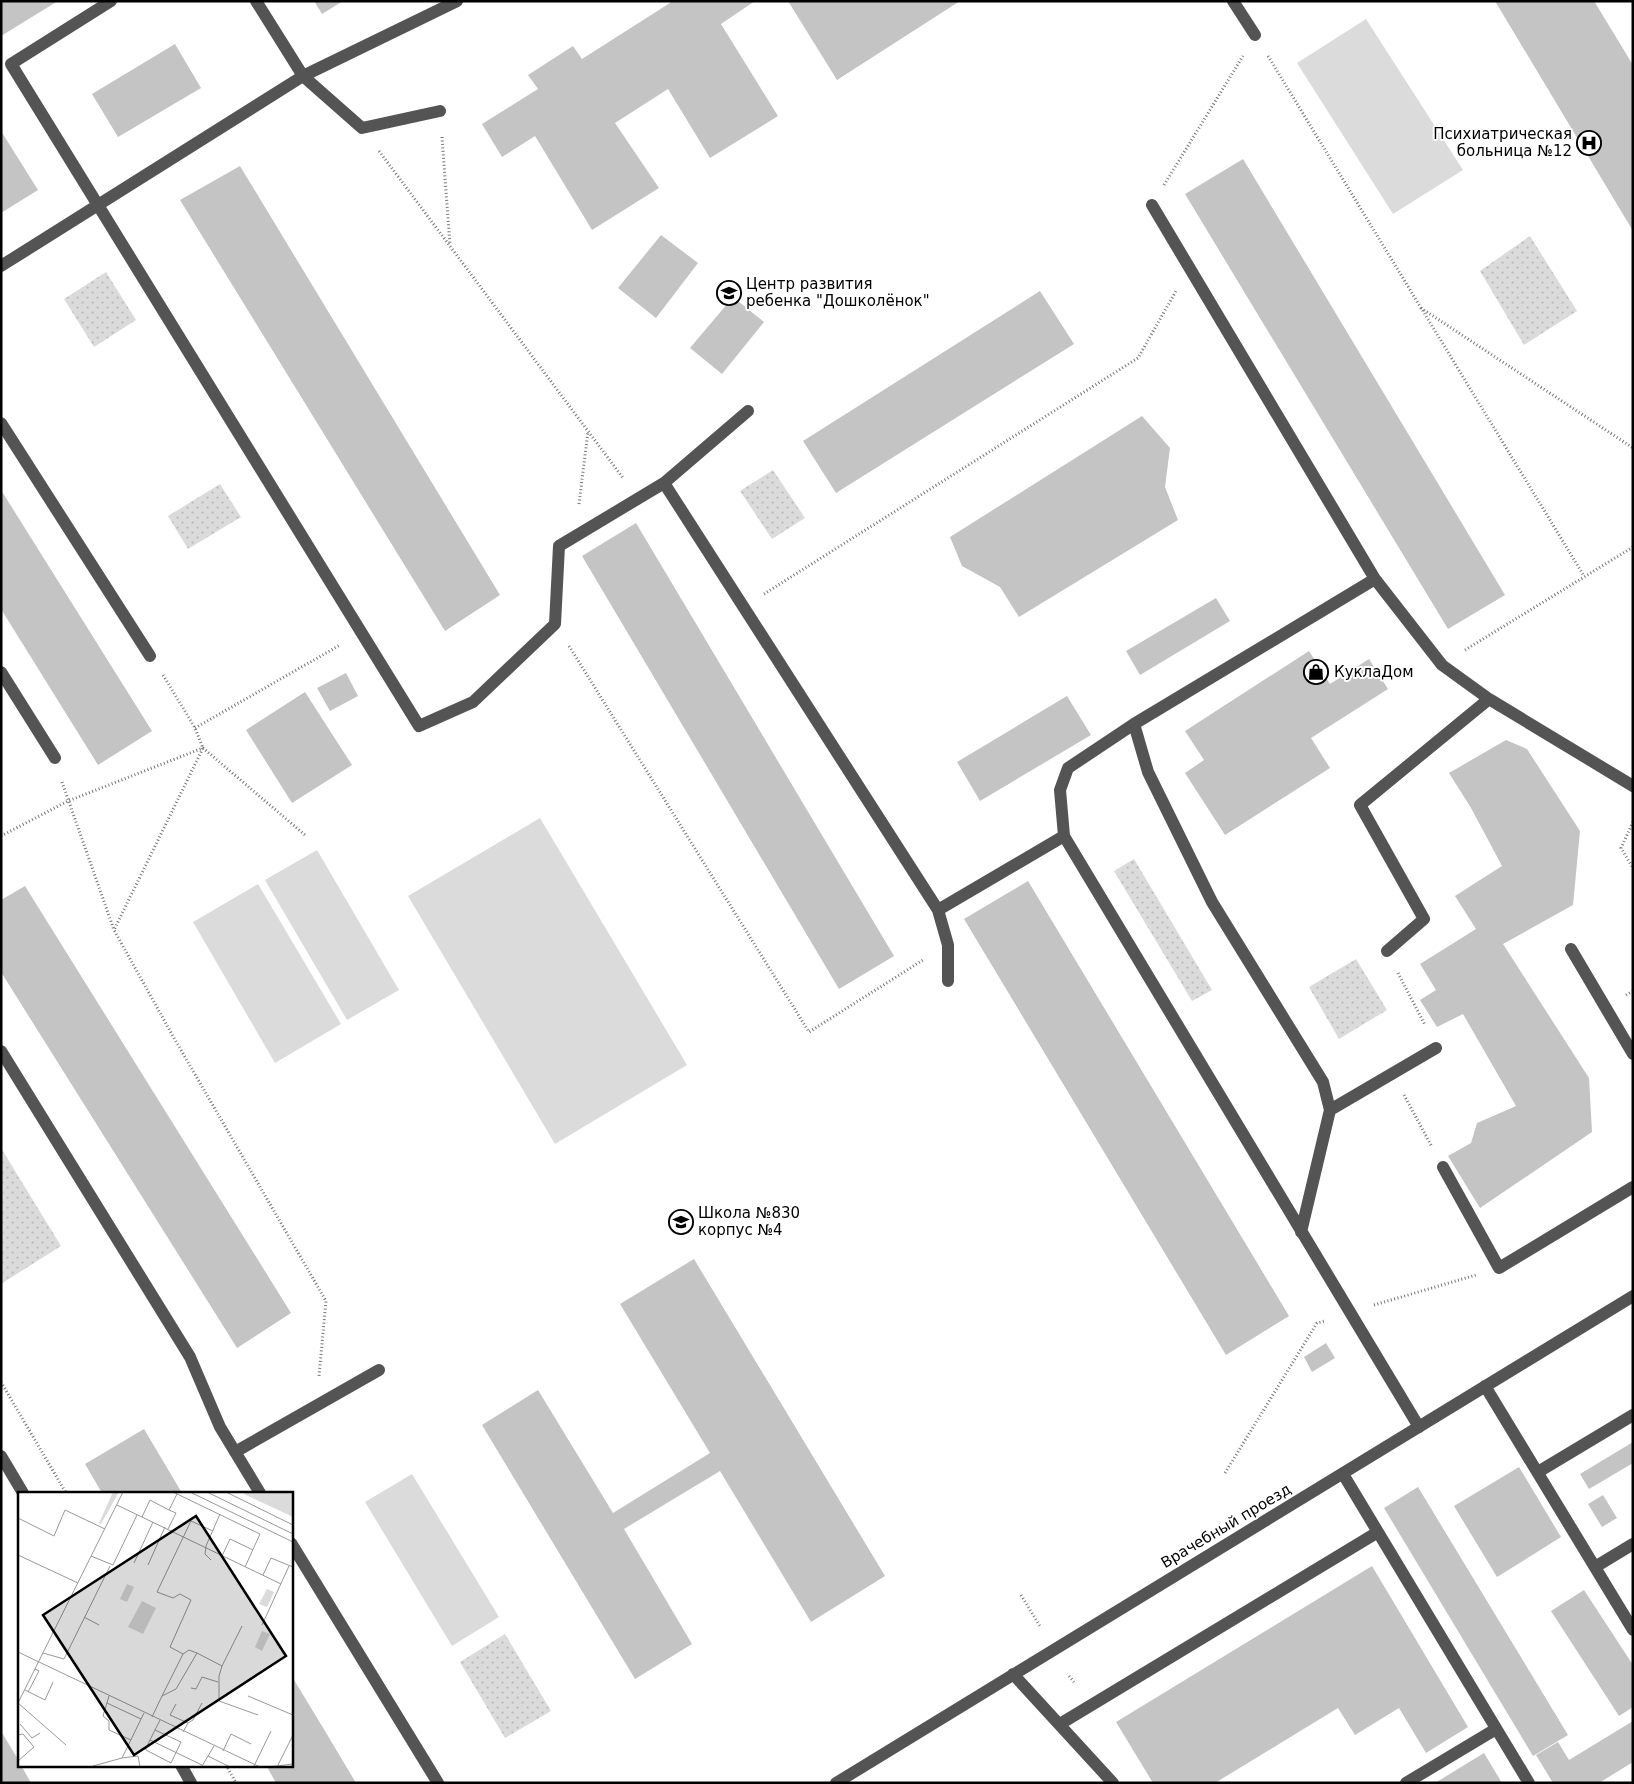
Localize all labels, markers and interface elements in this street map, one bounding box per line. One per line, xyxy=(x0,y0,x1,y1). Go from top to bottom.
place label: Психиатрическая больница №12 xyxy=(1433,125,1572,160)
hospital icon: Психиатрическая больница №12 xyxy=(1576,130,1602,156)
place label: Центр развития ребенка "Дошколёнок" xyxy=(746,275,930,310)
school or university icon: Центр развития ребенка "Дошколёнок" xyxy=(716,280,742,306)
shop icon: КуклаДом xyxy=(1303,659,1329,685)
place label: КуклаДом xyxy=(1334,663,1414,681)
place label: Школа №830 корпус №4 xyxy=(698,1204,800,1239)
school or university icon: Школа №830 корпус №4 xyxy=(668,1209,694,1235)
street label: Врачебный проезд xyxy=(1158,1480,1294,1572)
inset map xyxy=(18,1492,292,1766)

